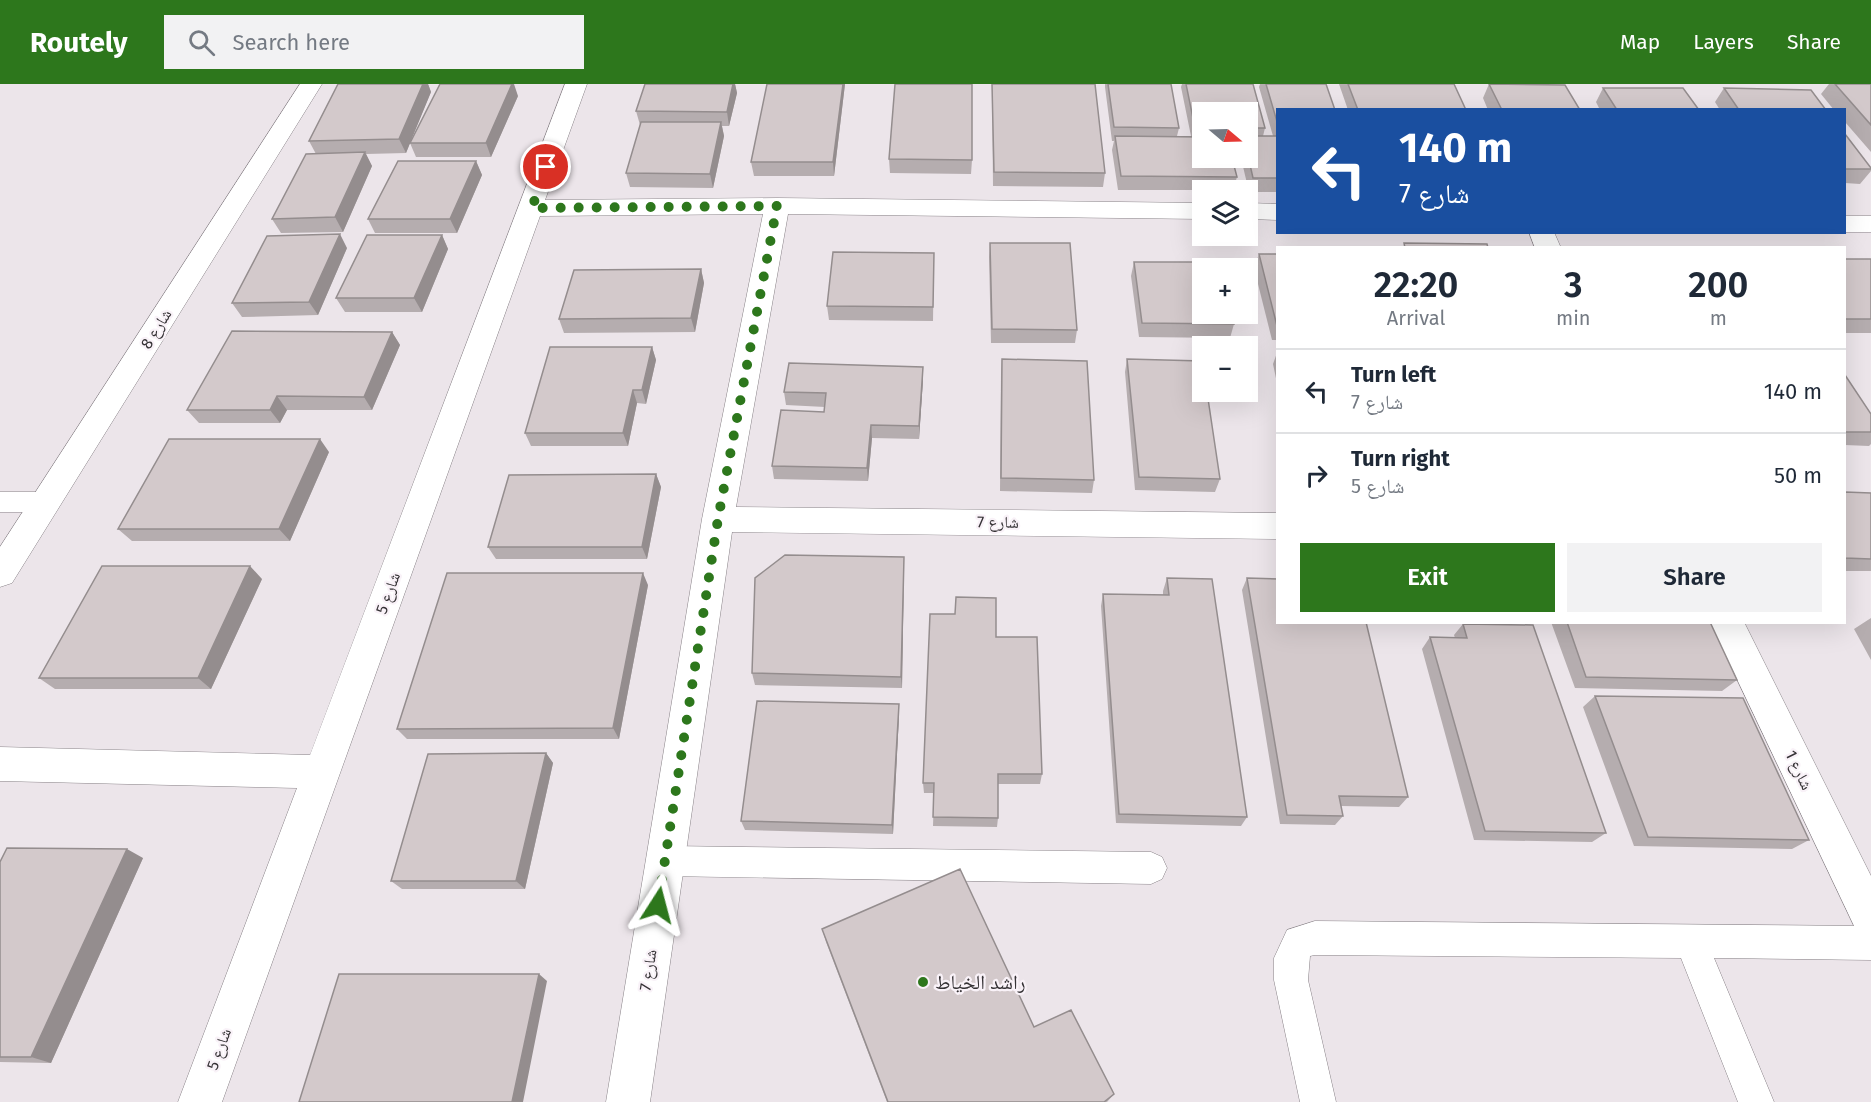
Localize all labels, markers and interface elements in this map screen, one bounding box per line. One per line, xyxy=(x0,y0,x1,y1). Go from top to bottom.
search box xyxy=(164,15,584,69)
text: Routely xyxy=(30,26,128,59)
icon: search xyxy=(185,26,218,59)
text: Search here xyxy=(233,29,350,56)
text: Map xyxy=(1620,29,1660,55)
text: Layers xyxy=(1693,29,1754,55)
text: Share xyxy=(1787,29,1841,55)
north arrow xyxy=(1192,102,1258,168)
map controls xyxy=(1192,102,1258,402)
text: 140 m xyxy=(1399,123,1512,173)
icon: left xyxy=(1300,132,1378,210)
pin xyxy=(520,141,571,192)
icon: arrive xyxy=(529,150,562,183)
text: شارع 7 xyxy=(1399,178,1469,210)
button: layers xyxy=(1192,180,1258,246)
button: + xyxy=(1192,258,1258,324)
text: 22:20 xyxy=(1374,263,1458,307)
text: 3 xyxy=(1564,263,1583,307)
text: 200 xyxy=(1688,263,1748,307)
street label: شارع 8 xyxy=(136,306,176,353)
text: Arrival xyxy=(1387,306,1445,330)
text: min xyxy=(1556,306,1591,330)
text: m xyxy=(1710,306,1727,330)
button: − xyxy=(1192,336,1258,402)
text: Turn left xyxy=(1351,361,1436,388)
icon: left xyxy=(1300,375,1333,408)
text: 140 m xyxy=(1764,378,1822,405)
text: شارع 7 xyxy=(1351,390,1403,414)
text: Turn right xyxy=(1351,445,1450,472)
icon: right xyxy=(1300,459,1333,492)
text: 50 m xyxy=(1774,462,1822,489)
text: شارع 5 xyxy=(1351,474,1404,498)
street label: شارع 7 xyxy=(977,512,1019,533)
button: Exit xyxy=(1300,543,1555,612)
button: Share xyxy=(1567,543,1822,612)
street label: شارع 5 xyxy=(372,570,405,617)
street label: شارع 1 xyxy=(1780,747,1817,793)
position arrow xyxy=(626,873,690,937)
street label: شارع 7 xyxy=(635,948,662,992)
place label: راشد الخياط xyxy=(935,970,1025,994)
marker: راشد الخياط xyxy=(916,975,930,989)
street label: شارع 5 xyxy=(203,1026,236,1073)

